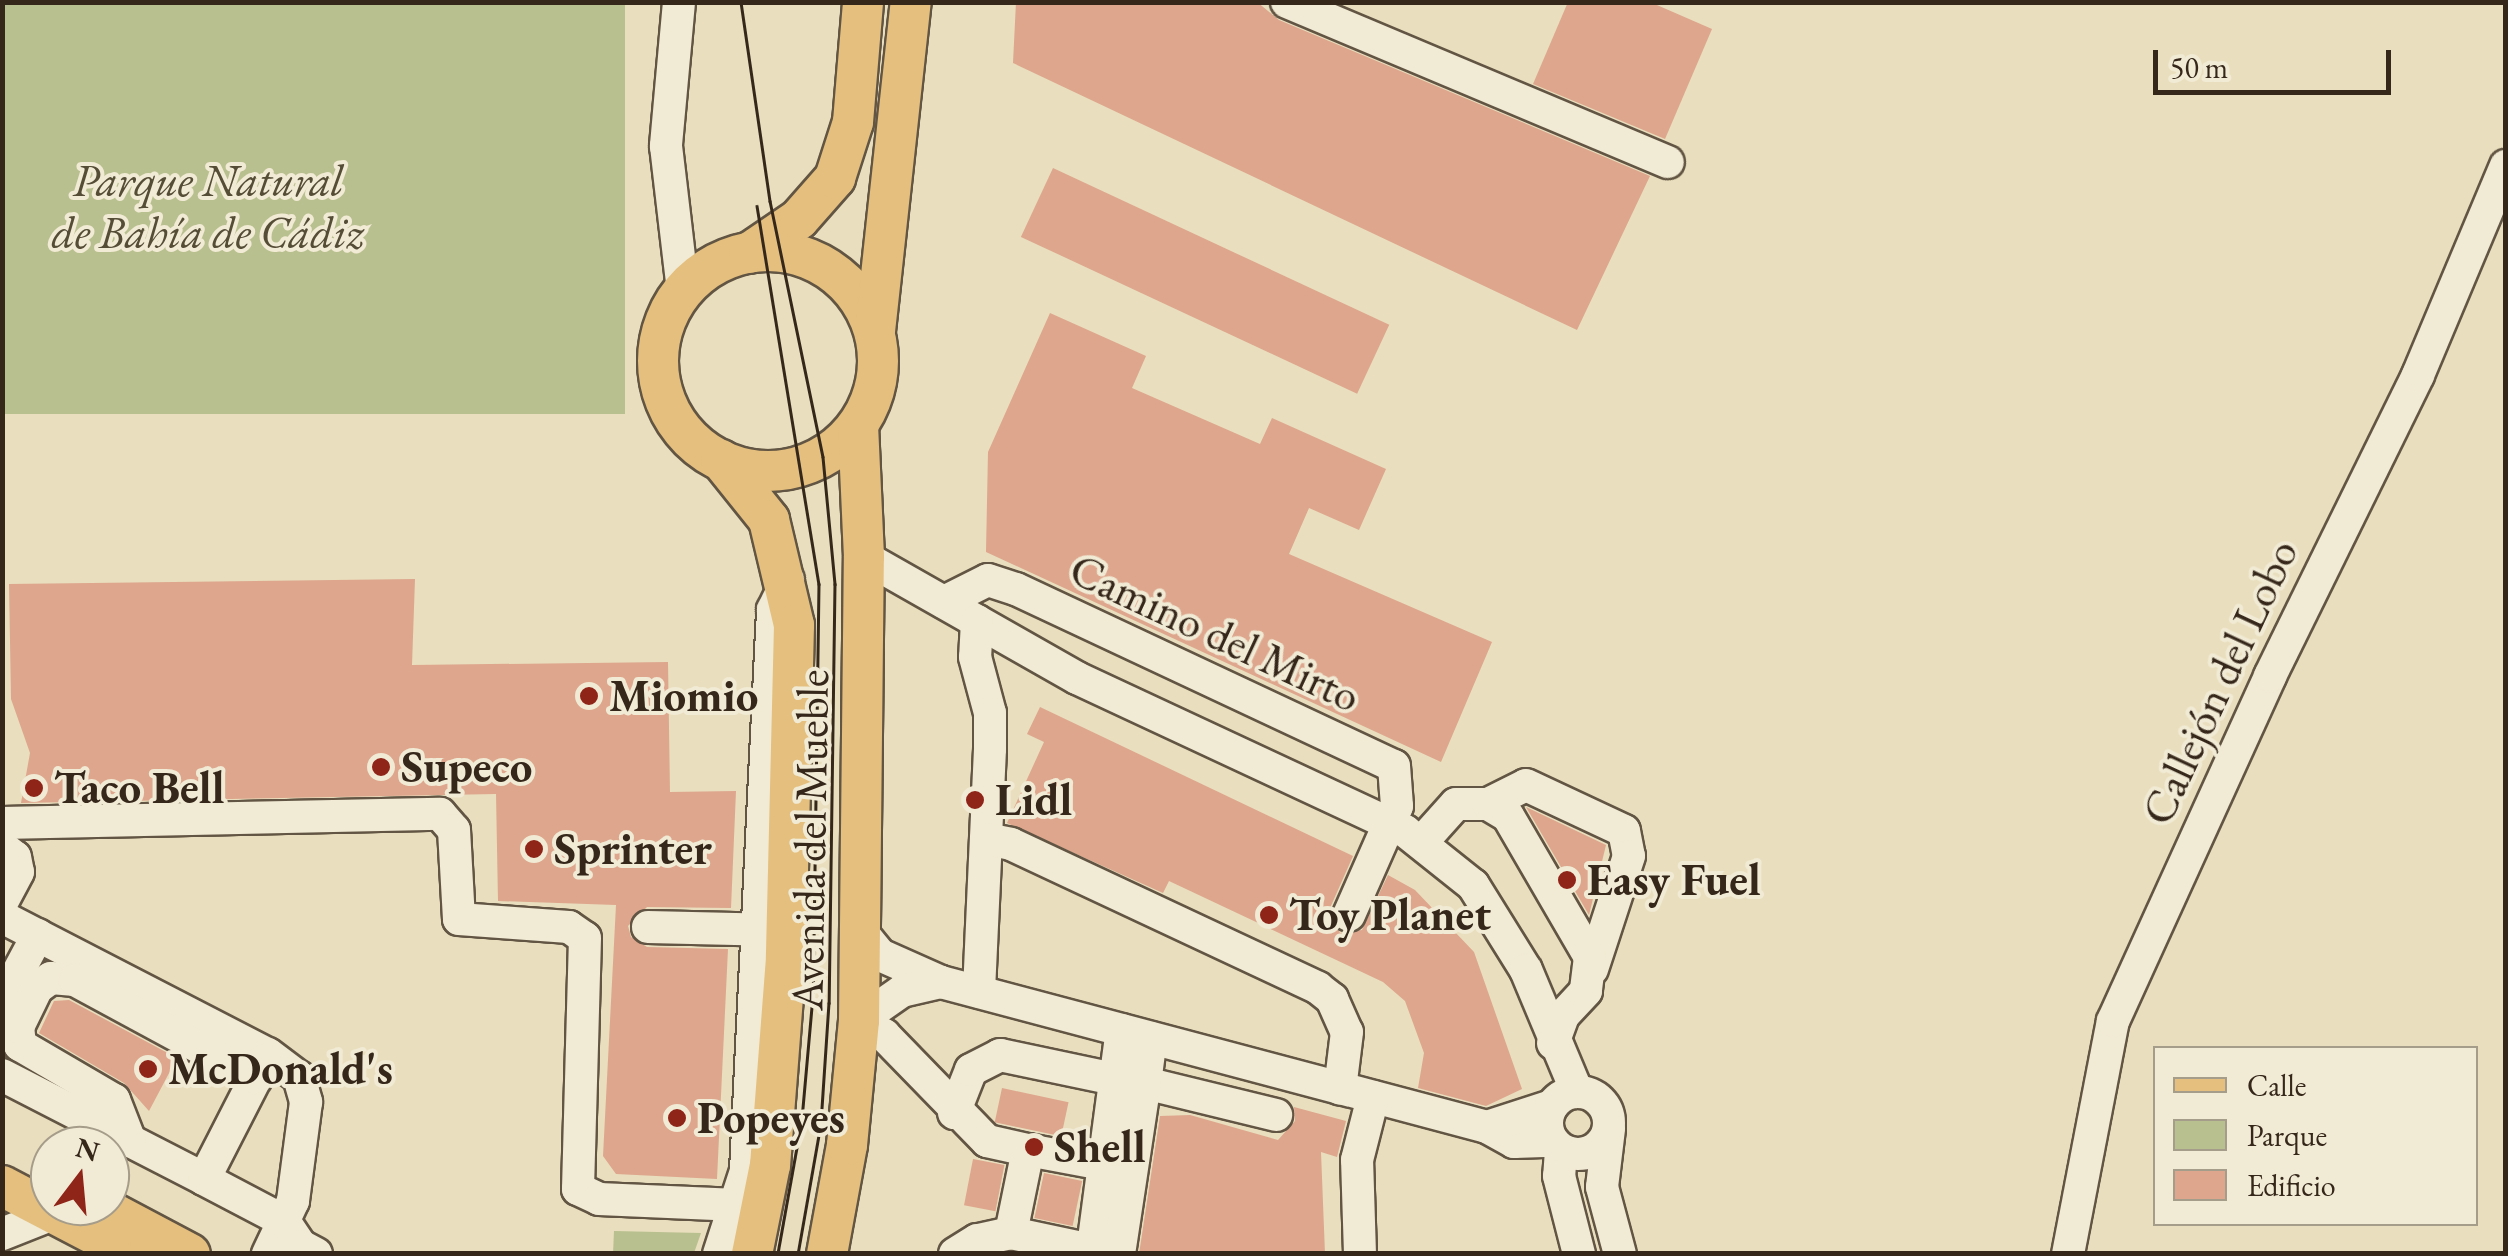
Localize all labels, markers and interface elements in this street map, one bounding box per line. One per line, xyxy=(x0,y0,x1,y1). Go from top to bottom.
scale bar xyxy=(2158,30,2396,92)
text: 50 m xyxy=(2170,48,2228,87)
park label: Parque Natural de Bahía de Cádiz xyxy=(52,154,364,260)
street label: Callejón del Lobo xyxy=(2130,531,2310,833)
street label: Camino del Mirto xyxy=(1061,542,1369,724)
place label: Miomio xyxy=(609,669,758,723)
street label: Avenida del Mueble xyxy=(780,669,840,1011)
marker: Miomio xyxy=(578,685,600,707)
place label: Supeco xyxy=(401,740,532,794)
marker: Supeco xyxy=(370,756,392,778)
place label: Taco Bell xyxy=(54,761,224,815)
place label: Lidl xyxy=(995,773,1072,827)
marker: Taco Bell xyxy=(23,777,45,799)
marker: Lidl xyxy=(964,789,986,811)
place label: Sprinter xyxy=(554,822,712,876)
marker: Sprinter xyxy=(523,838,545,860)
place label: Easy Fuel xyxy=(1587,853,1761,907)
marker: Easy Fuel xyxy=(1556,869,1578,891)
place label: Toy Planet xyxy=(1289,888,1491,942)
marker: Toy Planet xyxy=(1258,904,1280,926)
place label: McDonald's xyxy=(168,1042,393,1096)
legend xyxy=(2153,1046,2478,1226)
marker: McDonald's xyxy=(137,1058,159,1080)
text: Calle xyxy=(2247,1066,2306,1105)
place label: Popeyes xyxy=(697,1091,845,1145)
marker: Popeyes xyxy=(666,1107,688,1129)
text: Parque xyxy=(2247,1116,2327,1155)
place label: Shell xyxy=(1054,1120,1146,1174)
north arrow xyxy=(30,1126,130,1226)
text: N xyxy=(72,1129,104,1170)
marker: Shell xyxy=(1023,1136,1045,1158)
text: Edificio xyxy=(2247,1166,2336,1205)

